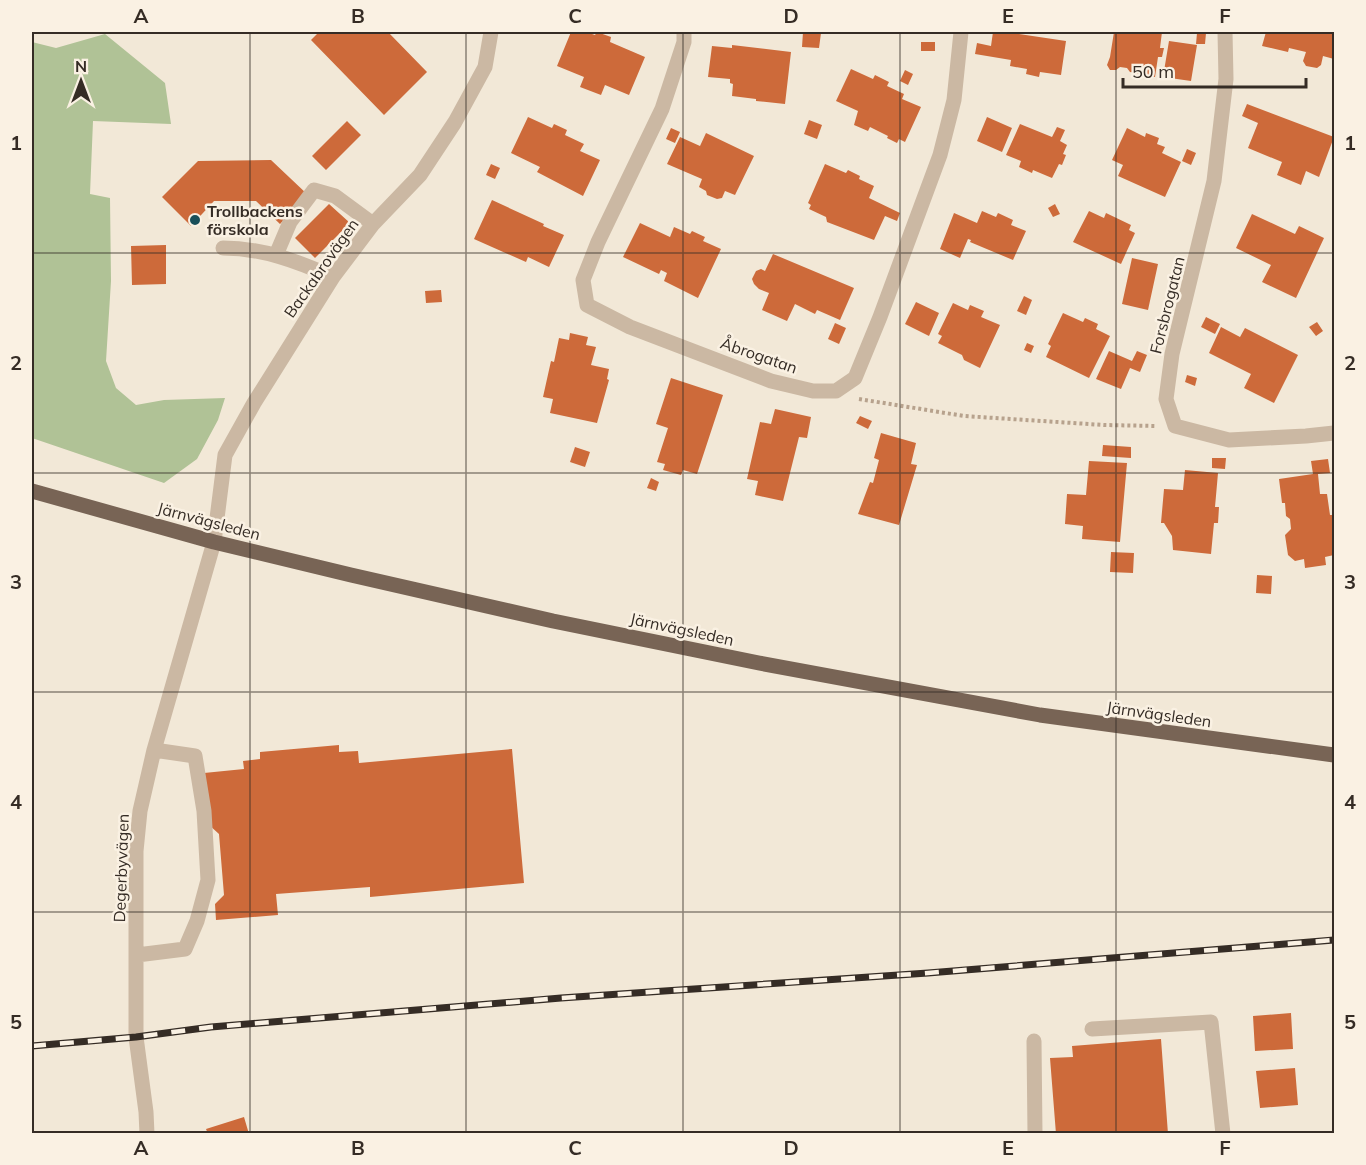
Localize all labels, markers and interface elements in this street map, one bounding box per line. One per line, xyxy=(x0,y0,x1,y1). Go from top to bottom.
text: A xyxy=(134,3,149,28)
text: B xyxy=(351,3,365,28)
text: C xyxy=(568,3,582,28)
text: D xyxy=(783,3,799,28)
text: E xyxy=(1002,3,1014,28)
text: F xyxy=(1219,3,1231,28)
north arrow xyxy=(51,51,111,111)
scale bar xyxy=(1123,51,1306,89)
text: N xyxy=(75,56,87,76)
text: 50 m xyxy=(1132,60,1174,83)
text: 1 xyxy=(10,130,22,155)
text: 1 xyxy=(1344,130,1356,155)
place label: Trollbackens förskola xyxy=(207,201,303,239)
marker: Trollbackens förskola xyxy=(188,213,202,227)
street label: Backabrovägen xyxy=(279,215,363,321)
street label: Forsbrogatan xyxy=(1145,254,1189,356)
street label: Åbrogatan xyxy=(718,333,800,377)
text: 2 xyxy=(10,350,22,375)
text: 2 xyxy=(1344,350,1356,375)
street label: Järnvägsleden xyxy=(155,498,263,544)
text: 3 xyxy=(10,569,22,594)
text: 3 xyxy=(1344,569,1356,594)
street label: Järnvägsleden xyxy=(628,608,736,650)
street label: Järnvägsleden xyxy=(1105,697,1213,731)
text: 4 xyxy=(10,789,22,814)
text: 4 xyxy=(1344,789,1356,814)
street label: Degerbyvägen xyxy=(109,813,133,923)
text: 5 xyxy=(10,1009,22,1034)
text: 5 xyxy=(1344,1009,1356,1034)
text: A xyxy=(134,1135,149,1160)
text: B xyxy=(351,1135,365,1160)
text: C xyxy=(568,1135,582,1160)
text: D xyxy=(783,1135,799,1160)
text: E xyxy=(1002,1135,1014,1160)
text: F xyxy=(1219,1135,1231,1160)

